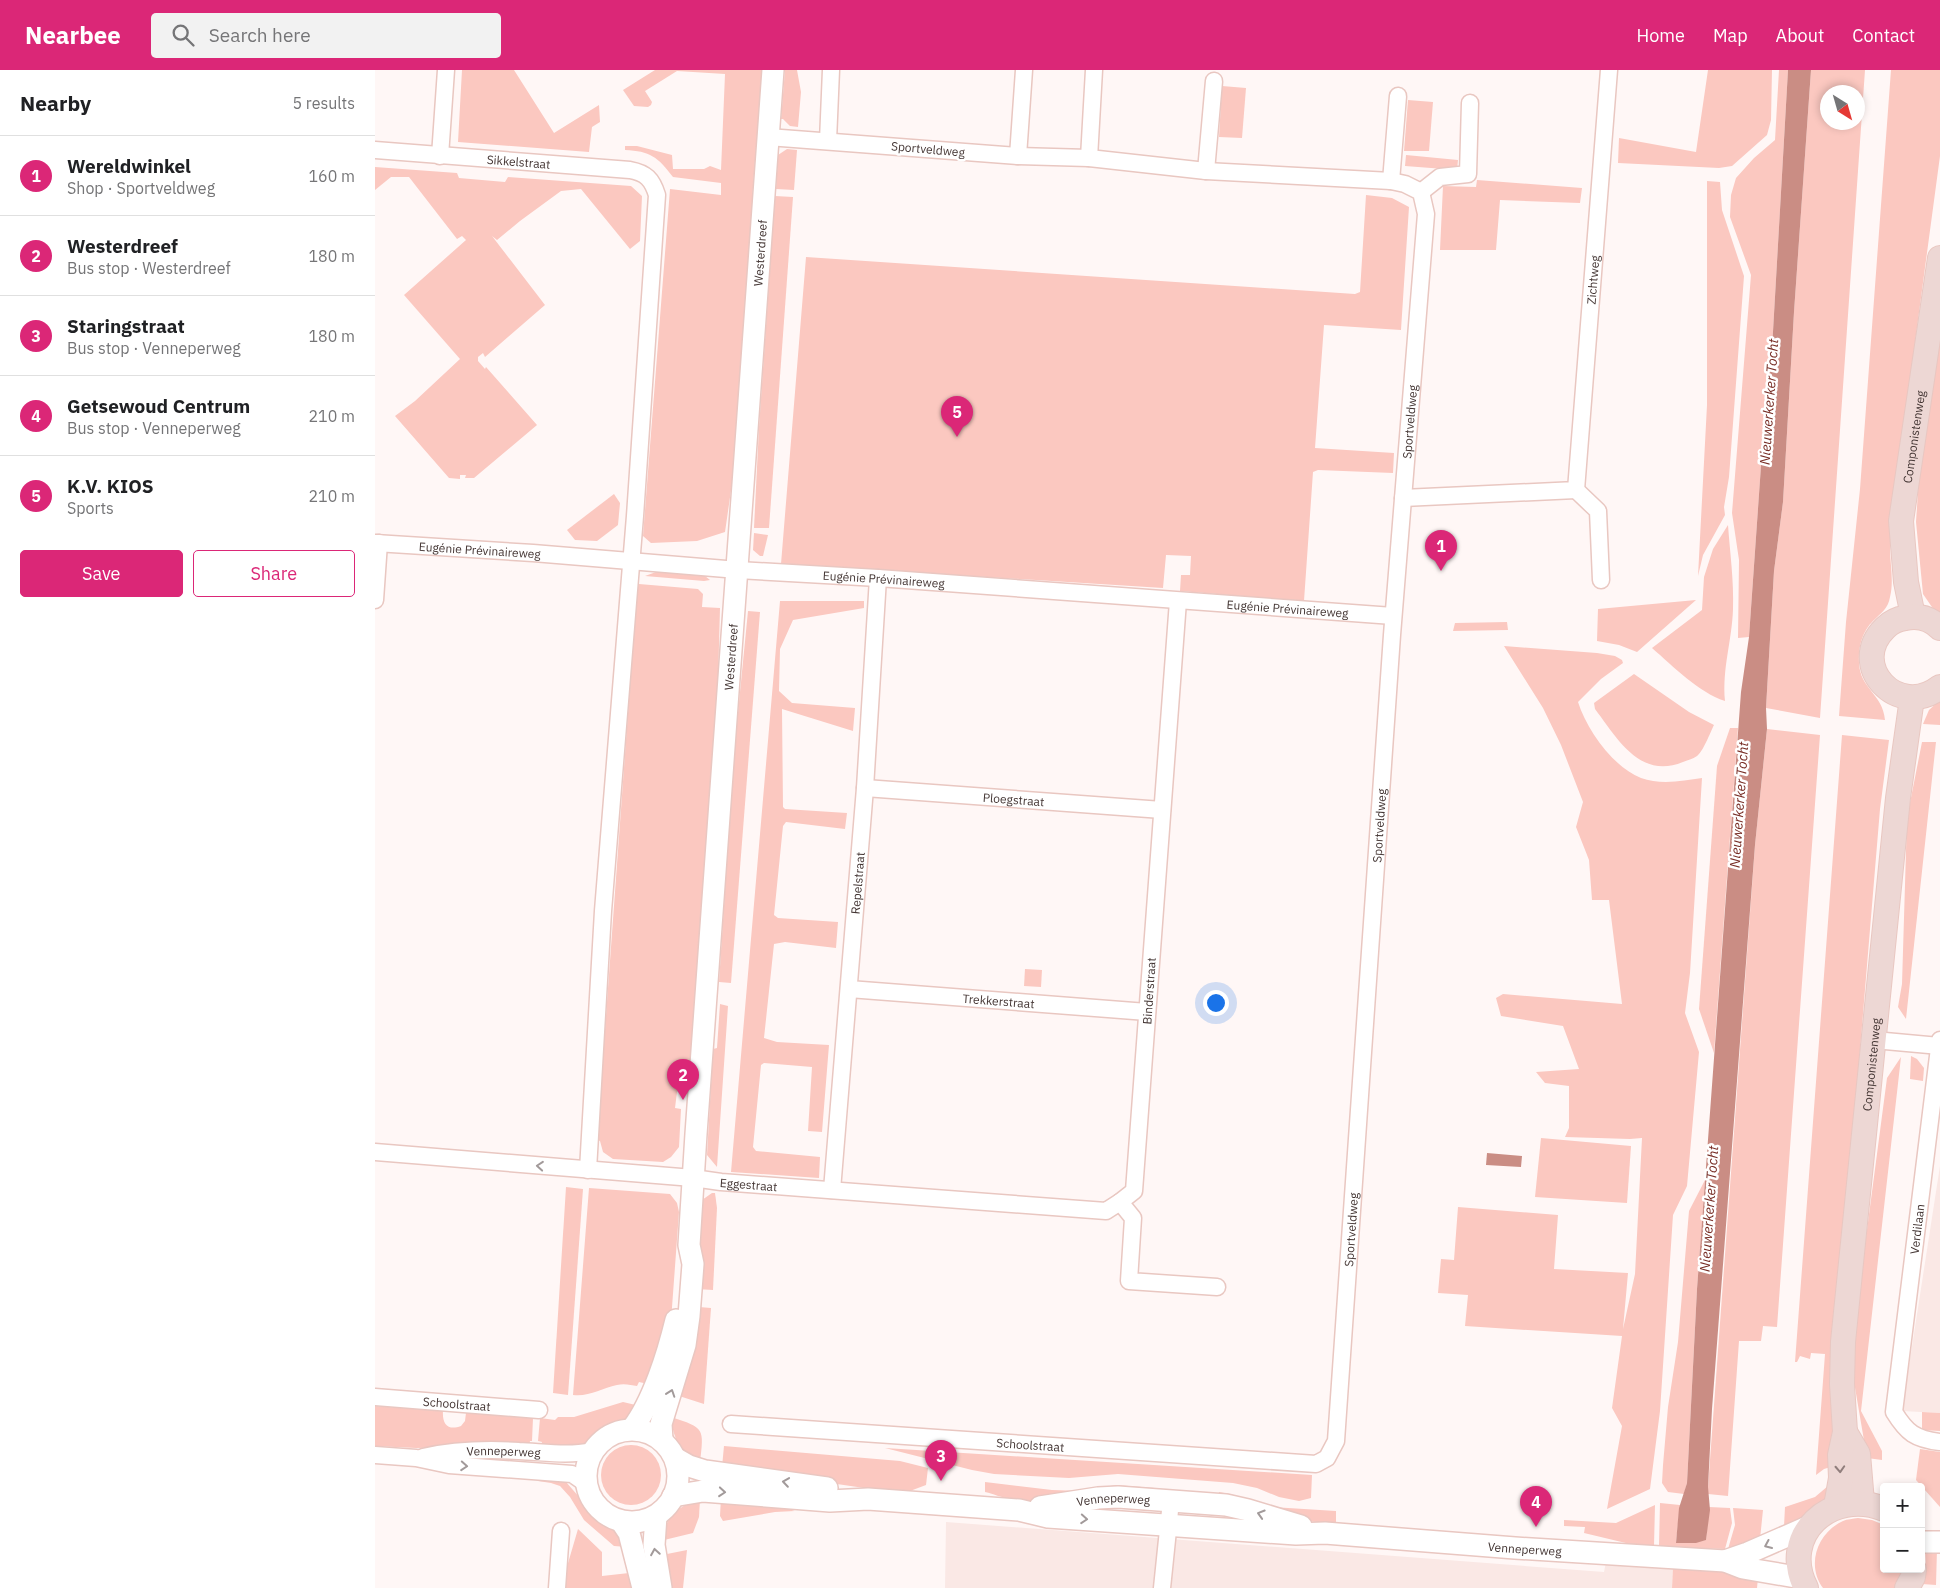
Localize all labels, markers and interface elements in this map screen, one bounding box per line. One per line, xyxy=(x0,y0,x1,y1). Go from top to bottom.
search box xyxy=(151,13,501,58)
text: Nearbee xyxy=(25,19,121,51)
icon: search xyxy=(169,21,197,49)
text: Search here xyxy=(209,23,311,47)
text: Home xyxy=(1637,24,1685,47)
text: Map xyxy=(1713,24,1748,47)
text: About xyxy=(1776,24,1824,47)
text: Contact xyxy=(1852,24,1915,47)
north arrow xyxy=(1820,85,1865,130)
text: Nearby xyxy=(20,89,91,117)
text: 5 results xyxy=(292,93,355,113)
street label: Sportveldweg xyxy=(890,138,966,160)
street label: Sikkelstraat xyxy=(486,151,551,171)
text: Wereldwinkel xyxy=(67,154,191,178)
text: 1 xyxy=(31,166,41,186)
text: 160 m xyxy=(308,166,355,186)
text: Shop · Sportveldweg xyxy=(67,178,215,198)
street label: Westerdreef xyxy=(750,219,770,287)
text: Westerdreef xyxy=(67,234,178,258)
text: 2 xyxy=(31,246,41,266)
text: 180 m xyxy=(308,246,355,266)
street label: Zichtweg xyxy=(1583,254,1602,305)
text: Bus stop · Westerdreef xyxy=(67,258,231,278)
text: Staringstraat xyxy=(67,314,185,338)
text: 3 xyxy=(31,326,41,346)
text: 180 m xyxy=(308,326,355,346)
text: Bus stop · Venneperweg xyxy=(67,338,241,358)
water label: Nieuwerkerker Tocht xyxy=(1756,338,1782,466)
street label: Sportveldweg xyxy=(1399,384,1420,459)
street label: Componistenweg xyxy=(1899,389,1928,484)
text: Getsewoud Centrum xyxy=(67,394,250,418)
pin: 5 xyxy=(941,396,973,437)
text: 4 xyxy=(31,406,41,426)
text: 210 m xyxy=(308,406,355,426)
text: Bus stop · Venneperweg xyxy=(67,418,241,438)
text: K.V. KIOS xyxy=(67,474,154,498)
text: 5 xyxy=(31,486,41,506)
text: 210 m xyxy=(308,486,355,506)
text: Sports xyxy=(67,498,114,518)
pin: 1 xyxy=(1425,530,1457,571)
street label: Eugénie Prévinaireweg xyxy=(418,538,542,561)
button: Save xyxy=(20,550,183,597)
button: Share xyxy=(193,550,355,597)
street label: Eugénie Prévinaireweg xyxy=(822,567,946,590)
street label: Eugénie Prévinaireweg xyxy=(1226,596,1350,620)
street label: Westerdreef xyxy=(721,623,740,691)
water label: Nieuwerkerker Tocht xyxy=(1726,741,1752,869)
street label: Sportveldweg xyxy=(1369,787,1389,863)
street label: Ploegstraat xyxy=(982,789,1045,809)
street label: Repelstraat xyxy=(847,851,867,915)
street label: Binderstraat xyxy=(1139,957,1159,1025)
street label: Trekkerstraat xyxy=(962,990,1035,1011)
your location xyxy=(1203,990,1229,1016)
street label: Componistenweg xyxy=(1859,1017,1883,1112)
pin: 2 xyxy=(667,1059,699,1100)
water label: Nieuwerkerker Tocht xyxy=(1696,1145,1722,1273)
one-way arrow xyxy=(536,1161,544,1172)
street label: Eggestraat xyxy=(719,1174,778,1194)
street label: Sportveldweg xyxy=(1341,1192,1361,1267)
street label: Verdilaan xyxy=(1906,1203,1928,1255)
one-way arrow xyxy=(665,1389,675,1398)
street label: Schoolstraat xyxy=(422,1393,491,1414)
street label: Schoolstraat xyxy=(996,1435,1065,1454)
pin: 3 xyxy=(925,1440,957,1481)
street label: Venneperweg xyxy=(466,1443,542,1460)
one-way arrow xyxy=(461,1460,469,1471)
one-way arrow xyxy=(1835,1466,1846,1474)
one-way arrow xyxy=(782,1477,790,1488)
map controls xyxy=(1880,1483,1925,1573)
button: + xyxy=(1880,1483,1925,1528)
one-way arrow xyxy=(718,1486,726,1497)
pin: 4 xyxy=(1520,1486,1552,1527)
street label: Venneperweg xyxy=(1075,1489,1151,1509)
one-way arrow xyxy=(1258,1509,1266,1519)
one-way arrow xyxy=(1080,1514,1088,1525)
button: − xyxy=(1880,1528,1925,1573)
street label: Venneperweg xyxy=(1487,1538,1563,1558)
one-way arrow xyxy=(1764,1538,1773,1549)
one-way arrow xyxy=(651,1548,661,1556)

